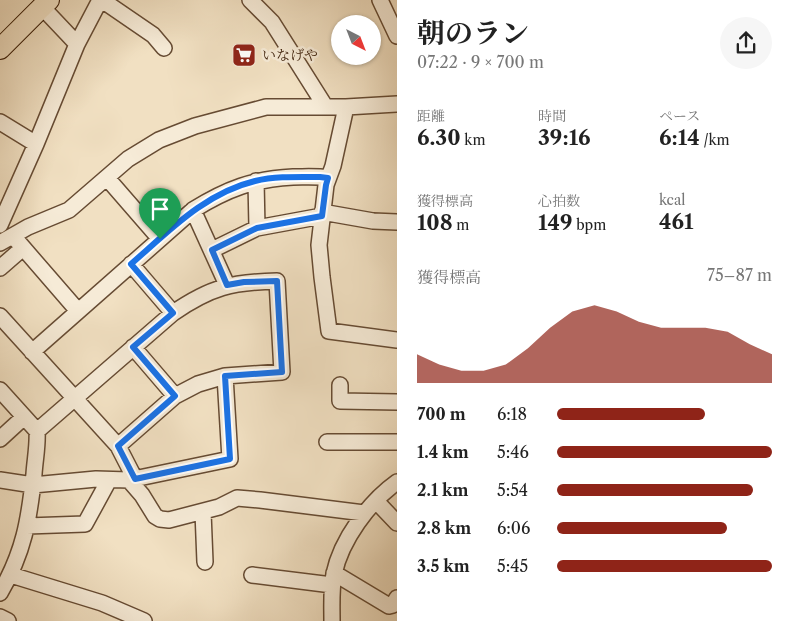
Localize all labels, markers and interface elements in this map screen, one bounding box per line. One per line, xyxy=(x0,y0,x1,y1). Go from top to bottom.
north arrow xyxy=(331,15,381,65)
map controls xyxy=(331,15,381,65)
text: 朝のラン xyxy=(417,16,529,50)
button: share xyxy=(720,17,772,69)
supermarket icon: いなげや xyxy=(231,42,257,68)
place label: いなげや xyxy=(262,46,318,64)
text: 07:22 · 9 × 700 m xyxy=(417,52,544,72)
text: 距離 xyxy=(417,107,445,125)
text: 時間 xyxy=(538,107,566,125)
text: ペース xyxy=(659,107,700,125)
text: 6.30 xyxy=(417,125,461,150)
text: 39:16 xyxy=(538,125,591,150)
text: 6:14 xyxy=(659,125,700,150)
text: km xyxy=(461,131,485,149)
text: /km xyxy=(700,131,730,149)
pin xyxy=(139,188,181,239)
text: kcal xyxy=(659,191,685,209)
text: 獲得標高 xyxy=(417,192,473,210)
text: 心拍数 xyxy=(538,192,580,210)
icon: arrive xyxy=(146,195,174,223)
text: 461 xyxy=(659,209,693,234)
text: 108 xyxy=(417,210,453,235)
text: 149 xyxy=(538,210,572,235)
text: m xyxy=(453,216,469,234)
text: bpm xyxy=(572,216,606,234)
text: 75–87 m xyxy=(707,265,772,285)
text: 獲得標高 xyxy=(417,267,481,287)
text: 700 m xyxy=(417,404,466,424)
text: 6:18 xyxy=(497,404,527,424)
text: 1.4 km xyxy=(417,442,469,462)
text: 5:46 xyxy=(497,442,529,462)
text: 2.1 km xyxy=(417,480,469,500)
text: 5:54 xyxy=(497,480,528,500)
text: 2.8 km xyxy=(417,518,471,538)
text: 6:06 xyxy=(497,518,530,538)
text: 3.5 km xyxy=(417,556,470,576)
text: 5:45 xyxy=(497,556,528,576)

